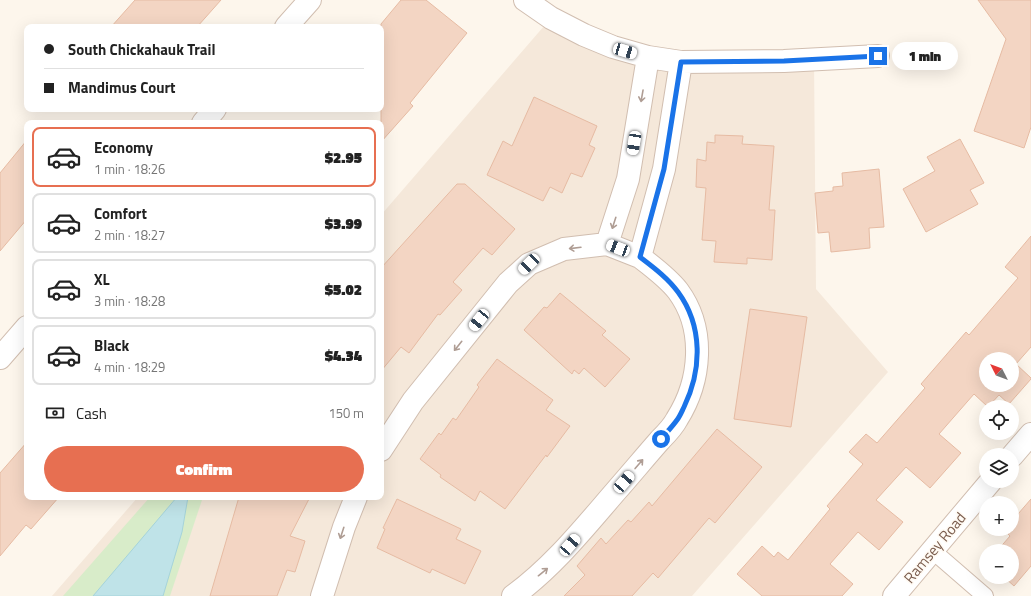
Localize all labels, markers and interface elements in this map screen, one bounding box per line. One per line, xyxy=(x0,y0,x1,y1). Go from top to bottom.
text: South Chickahauk Trail xyxy=(68,38,215,61)
car xyxy=(612,42,638,60)
callout: 1 min xyxy=(892,42,958,70)
text: 1 min xyxy=(909,46,941,66)
route end xyxy=(869,47,887,65)
text: Mandimus Court xyxy=(68,76,176,99)
one-way arrow xyxy=(638,89,646,102)
car xyxy=(626,130,642,156)
text: Economy xyxy=(94,136,153,159)
icon: car xyxy=(46,139,82,175)
text: $2.95 xyxy=(325,146,362,169)
text: 1 min · 18:26 xyxy=(94,159,165,179)
text: Comfort xyxy=(94,202,147,225)
icon: car xyxy=(46,205,82,241)
text: $3.99 xyxy=(325,212,362,235)
one-way arrow xyxy=(610,216,618,228)
text: 2 min · 18:27 xyxy=(94,225,165,245)
car xyxy=(605,238,631,258)
one-way arrow xyxy=(569,244,582,252)
car xyxy=(516,251,542,277)
text: XL xyxy=(94,268,110,291)
icon: car xyxy=(46,271,82,307)
text: $5.02 xyxy=(325,278,362,301)
text: 3 min · 18:28 xyxy=(94,291,165,311)
car xyxy=(467,307,491,333)
text: Black xyxy=(94,334,129,357)
icon: car xyxy=(46,337,82,373)
one-way arrow xyxy=(454,340,462,351)
text: $4.34 xyxy=(325,344,362,367)
north arrow xyxy=(979,352,1019,392)
map controls xyxy=(979,352,1019,584)
text: 4 min · 18:29 xyxy=(94,357,165,377)
button: locate xyxy=(979,400,1019,440)
icon: cash xyxy=(44,402,66,424)
text: Cash xyxy=(76,402,107,425)
text: 150 m xyxy=(328,403,364,423)
route start xyxy=(652,430,670,448)
button: Confirm xyxy=(44,446,364,492)
button: layers xyxy=(979,448,1019,488)
one-way arrow xyxy=(634,460,643,470)
car xyxy=(612,469,636,495)
button: + xyxy=(979,496,1019,536)
street label: Ramsey Road xyxy=(898,507,971,588)
one-way arrow xyxy=(338,527,345,540)
car xyxy=(558,532,582,558)
button: − xyxy=(979,544,1019,584)
one-way arrow xyxy=(538,567,548,576)

